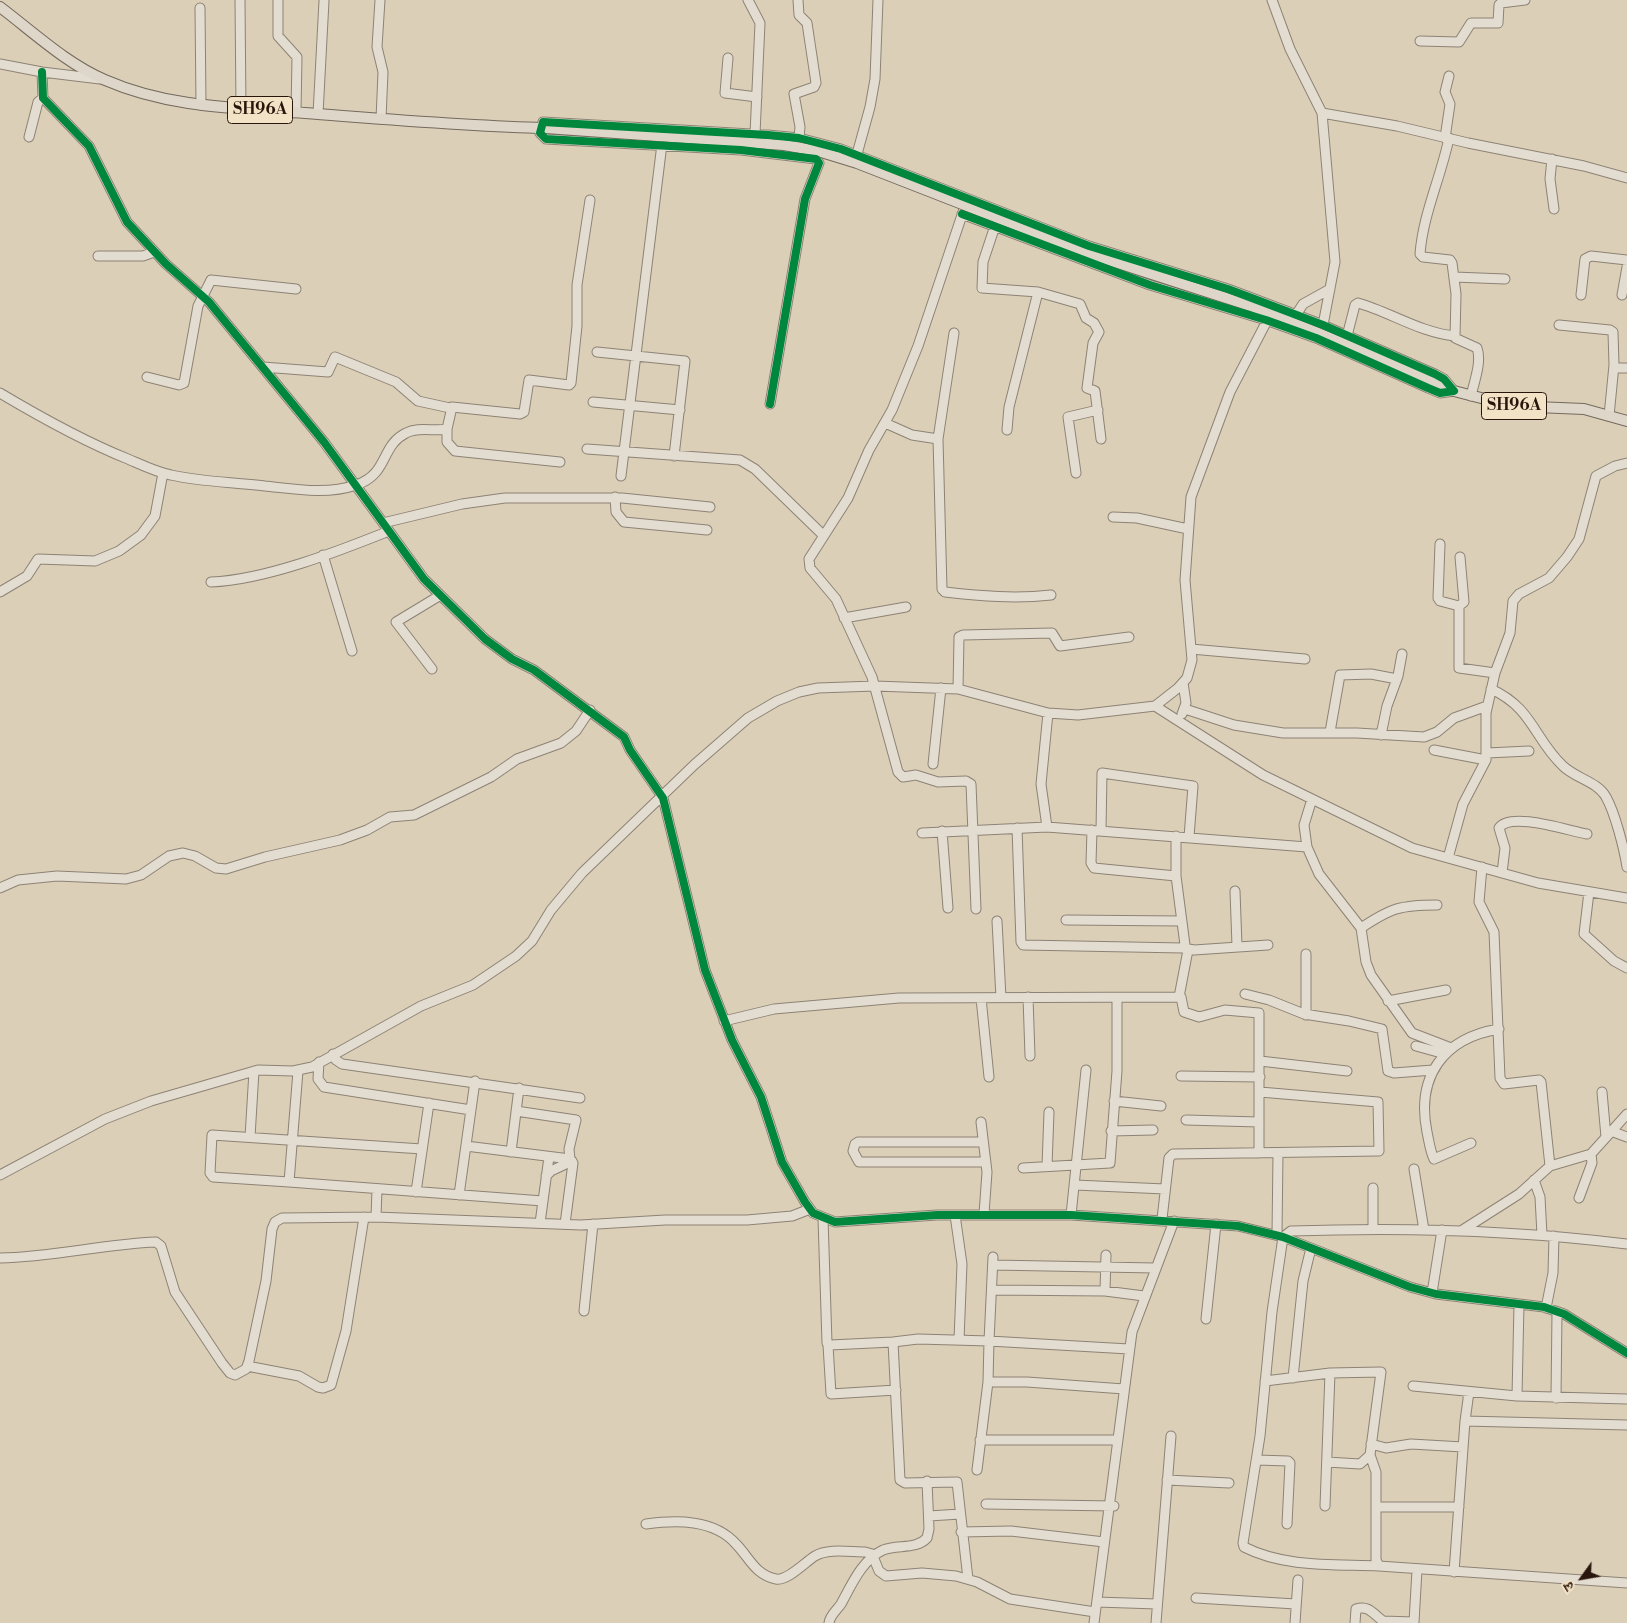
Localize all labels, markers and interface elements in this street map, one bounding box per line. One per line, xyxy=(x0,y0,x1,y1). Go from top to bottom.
road number: SH96A xyxy=(228,96,292,124)
road number: SH96A xyxy=(1482,392,1546,420)
north arrow xyxy=(1557,1553,1607,1603)
text: उ xyxy=(1560,1578,1579,1594)

